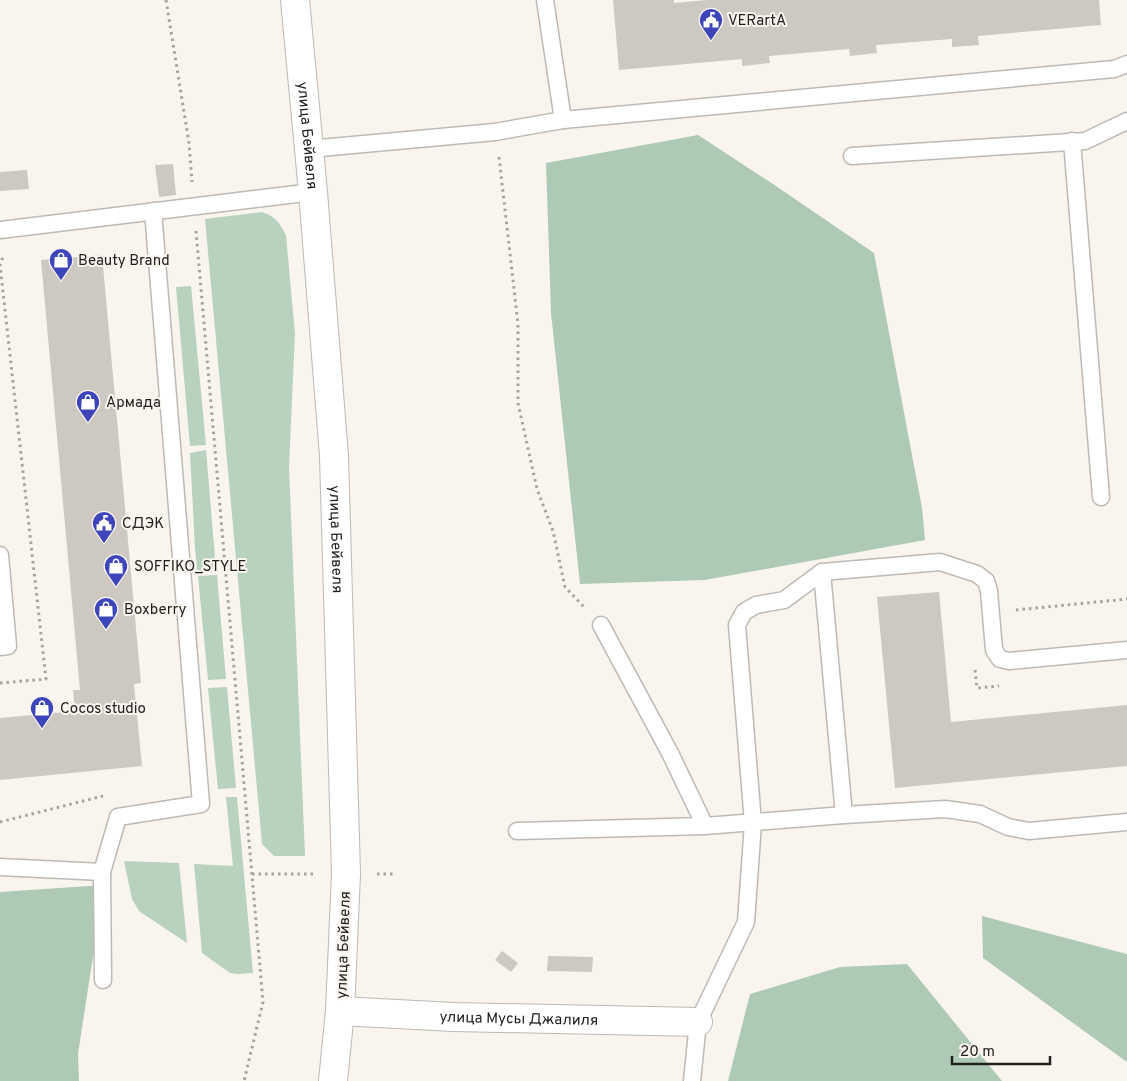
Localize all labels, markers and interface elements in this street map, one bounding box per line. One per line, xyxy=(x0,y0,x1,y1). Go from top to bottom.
public building icon: VERartA xyxy=(698,7,724,41)
place label: VERartA xyxy=(728,12,786,31)
street label: улица Бейвеля xyxy=(292,81,321,190)
shop icon: Beauty Brand xyxy=(48,247,74,281)
place label: Beauty Brand xyxy=(78,252,170,271)
shop icon: Армада xyxy=(75,389,101,423)
place label: Армада xyxy=(106,394,161,413)
street label: улица Бейвеля xyxy=(324,485,346,594)
public building icon: СДЭК xyxy=(91,510,117,544)
place label: СДЭК xyxy=(122,515,164,534)
shop icon: SOFFIKO_STYLE xyxy=(103,553,129,587)
place label: SOFFIKO_STYLE xyxy=(134,558,246,577)
shop icon: Boxberry xyxy=(93,596,119,630)
place label: Boxberry xyxy=(124,601,186,620)
shop icon: Cocos studio xyxy=(29,695,55,729)
place label: Cocos studio xyxy=(60,700,146,719)
street label: улица Бейвеля xyxy=(333,891,356,999)
street label: улица Мусы Джалиля xyxy=(439,1008,598,1031)
scale bar xyxy=(952,1034,1050,1066)
text: 20 m xyxy=(960,1043,995,1062)

